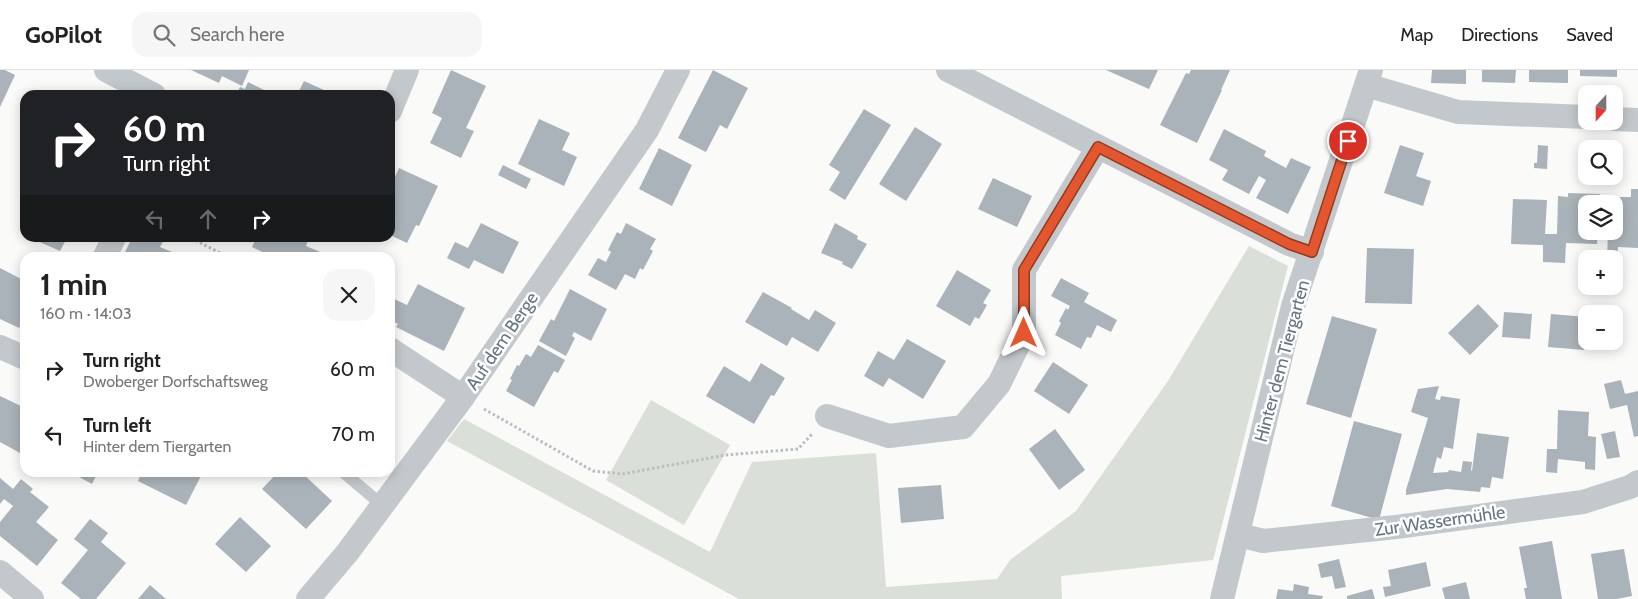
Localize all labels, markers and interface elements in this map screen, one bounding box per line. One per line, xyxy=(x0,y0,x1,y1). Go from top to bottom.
search box xyxy=(132,12,482,57)
text: GoPilot xyxy=(25,20,102,49)
icon: search xyxy=(150,21,178,49)
text: Search here xyxy=(190,23,284,46)
text: Map xyxy=(1400,24,1433,46)
text: Directions xyxy=(1461,24,1538,46)
text: Saved xyxy=(1566,24,1613,46)
north arrow xyxy=(1578,85,1622,130)
map controls xyxy=(1578,85,1623,350)
text: 60 m xyxy=(123,107,206,150)
icon: right xyxy=(40,110,105,175)
pin xyxy=(1327,120,1369,162)
icon: arrive xyxy=(1334,127,1362,155)
button: search xyxy=(1578,140,1623,185)
text: Turn right xyxy=(123,150,210,177)
button: layers xyxy=(1578,195,1623,240)
icon: left xyxy=(141,205,169,233)
icon: ahead xyxy=(194,205,222,233)
icon: right xyxy=(247,205,275,233)
button: + xyxy=(1578,250,1623,295)
text: 1 min xyxy=(40,266,108,303)
button: close xyxy=(323,269,375,321)
street label: Hinter dem Tiergarten xyxy=(1250,278,1314,444)
street label: Auf dem Berge xyxy=(461,288,543,394)
text: 160 m · 14:03 xyxy=(40,304,132,323)
button: − xyxy=(1578,305,1623,350)
position arrow xyxy=(997,306,1049,358)
text: Turn right xyxy=(83,349,161,372)
icon: right xyxy=(40,356,68,384)
text: 60 m xyxy=(330,358,375,381)
text: Dwoberger Dorfschaftsweg xyxy=(83,372,268,391)
text: Turn left xyxy=(83,414,151,437)
icon: left xyxy=(40,421,68,449)
text: 70 m xyxy=(331,423,375,446)
text: Hinter dem Tiergarten xyxy=(83,437,231,456)
street label: Zur Wassermühle xyxy=(1373,501,1507,541)

